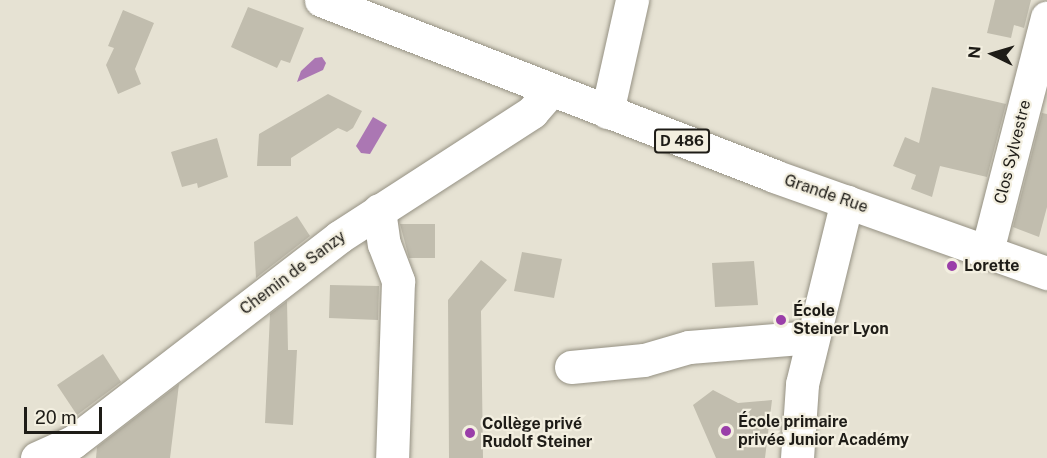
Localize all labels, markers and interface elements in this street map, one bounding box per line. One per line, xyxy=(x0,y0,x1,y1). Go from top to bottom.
north arrow xyxy=(963,24,1023,84)
text: N xyxy=(965,45,985,59)
street label: Clos Sylvestre xyxy=(991,98,1035,206)
road number: D 486 xyxy=(654,129,710,153)
street label: Grande Rue xyxy=(782,171,870,217)
street label: Chemin de Sanzy xyxy=(236,227,350,319)
place label: Lorette xyxy=(964,256,1020,276)
marker: Lorette xyxy=(945,259,959,273)
place label: École Steiner Lyon xyxy=(793,301,889,339)
marker: École Steiner Lyon xyxy=(774,313,788,327)
scale bar xyxy=(27,395,105,433)
text: 20 m xyxy=(35,407,77,428)
place label: École primaire privée Junior Académy xyxy=(738,412,909,450)
place label: Collège privé Rudolf Steiner xyxy=(482,414,592,452)
marker: École primaire privée Junior Académy xyxy=(719,424,733,438)
marker: Collège privé Rudolf Steiner xyxy=(463,426,477,440)

